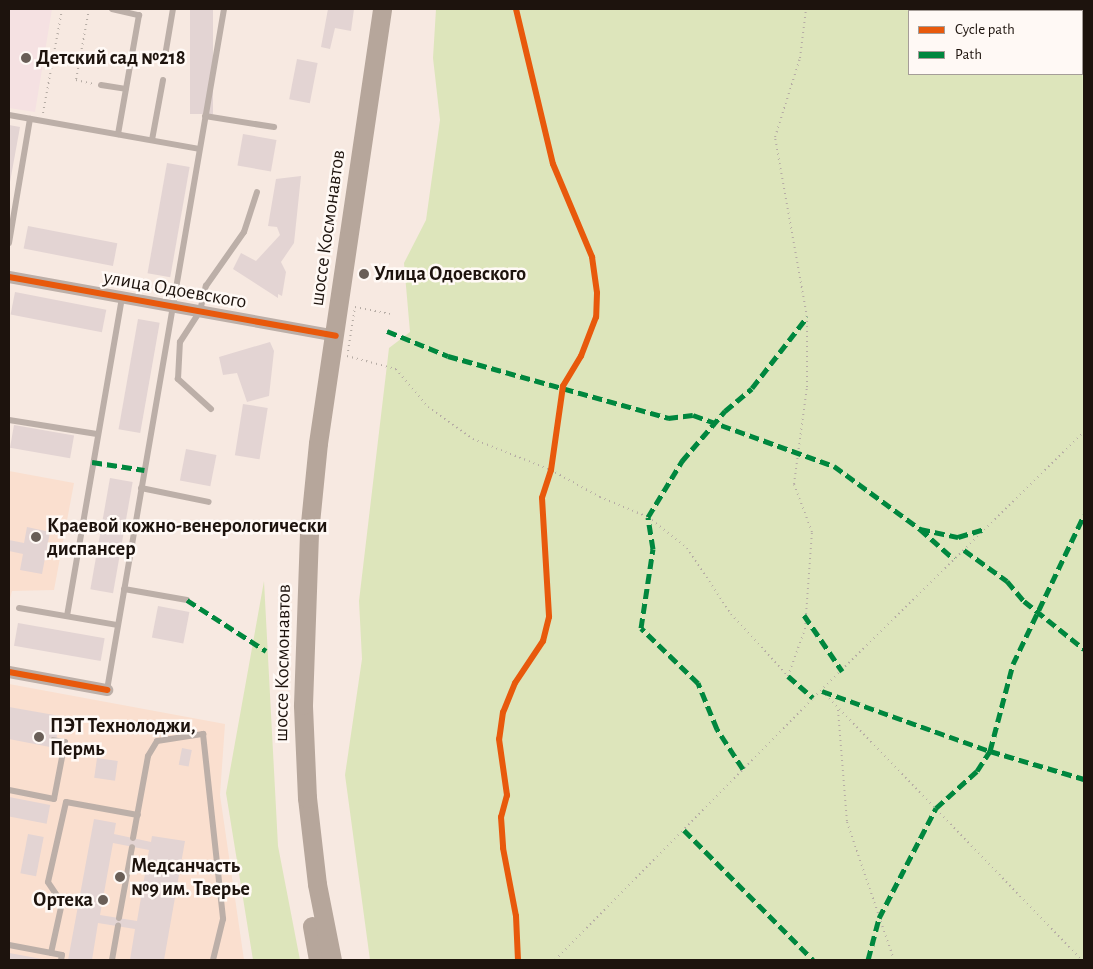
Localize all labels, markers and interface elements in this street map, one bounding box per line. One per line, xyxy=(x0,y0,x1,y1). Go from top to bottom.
legend xyxy=(908,10,1083,75)
text: Cycle path xyxy=(955,22,1015,37)
place label: Детский сад №218 xyxy=(36,46,186,70)
text: Path xyxy=(955,47,982,62)
marker: Детский сад №218 xyxy=(20,52,32,64)
street label: шоссе Космонавтов xyxy=(305,148,351,308)
place label: Улица Одоевского xyxy=(374,262,526,286)
street label: улица Одоевского xyxy=(102,266,248,314)
marker: Улица Одоевского xyxy=(358,268,370,280)
place label: Краевой кожно-венерологически диспансер xyxy=(47,514,328,561)
marker: Краевой кожно-венерологически диспансер xyxy=(29,530,43,544)
street label: шоссе Космонавтов xyxy=(270,584,296,742)
place label: ПЭТ Технолоджи, Пермь xyxy=(50,714,196,761)
marker: ПЭТ Технолоджи, Пермь xyxy=(32,730,46,744)
place label: Медсанчасть №9 им. Тверье xyxy=(131,854,250,901)
marker: Медсанчасть №9 им. Тверье xyxy=(113,870,127,884)
place label: Ортека xyxy=(33,888,93,912)
marker: Ортека xyxy=(97,894,109,906)

